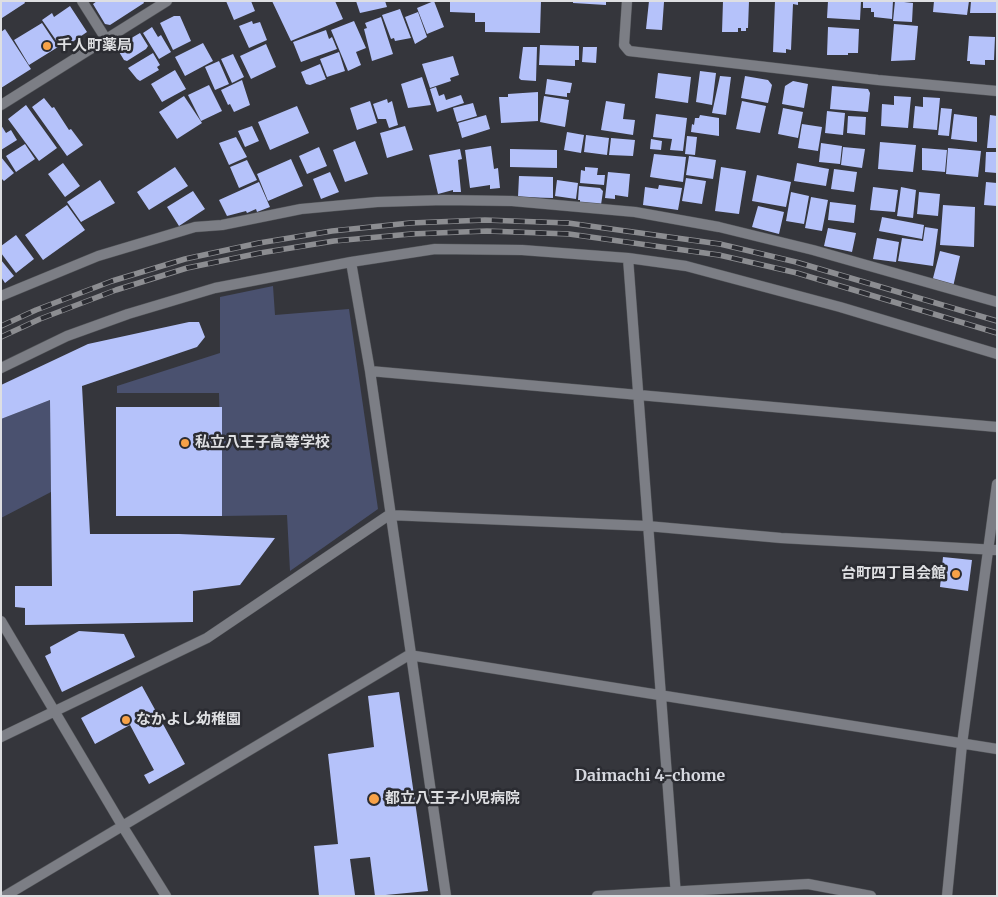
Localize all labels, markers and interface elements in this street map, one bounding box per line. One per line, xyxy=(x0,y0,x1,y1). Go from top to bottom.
place label: 千人町薬局 xyxy=(57,37,132,55)
marker: 千人町薬局 xyxy=(41,40,53,52)
place label: 私立八王子高等学校 xyxy=(195,434,330,452)
marker: 私立八王子高等学校 xyxy=(179,437,191,449)
place label: 台町四丁目会館 xyxy=(841,565,946,583)
marker: 台町四丁目会館 xyxy=(950,568,962,580)
place label: なかよし幼稚園 xyxy=(136,711,241,729)
marker: なかよし幼稚園 xyxy=(120,714,132,726)
district label: Daimachi 4-chome xyxy=(575,766,725,786)
place label: 都立八王子小児病院 xyxy=(385,790,520,808)
marker: 都立八王子小児病院 xyxy=(367,792,381,806)

